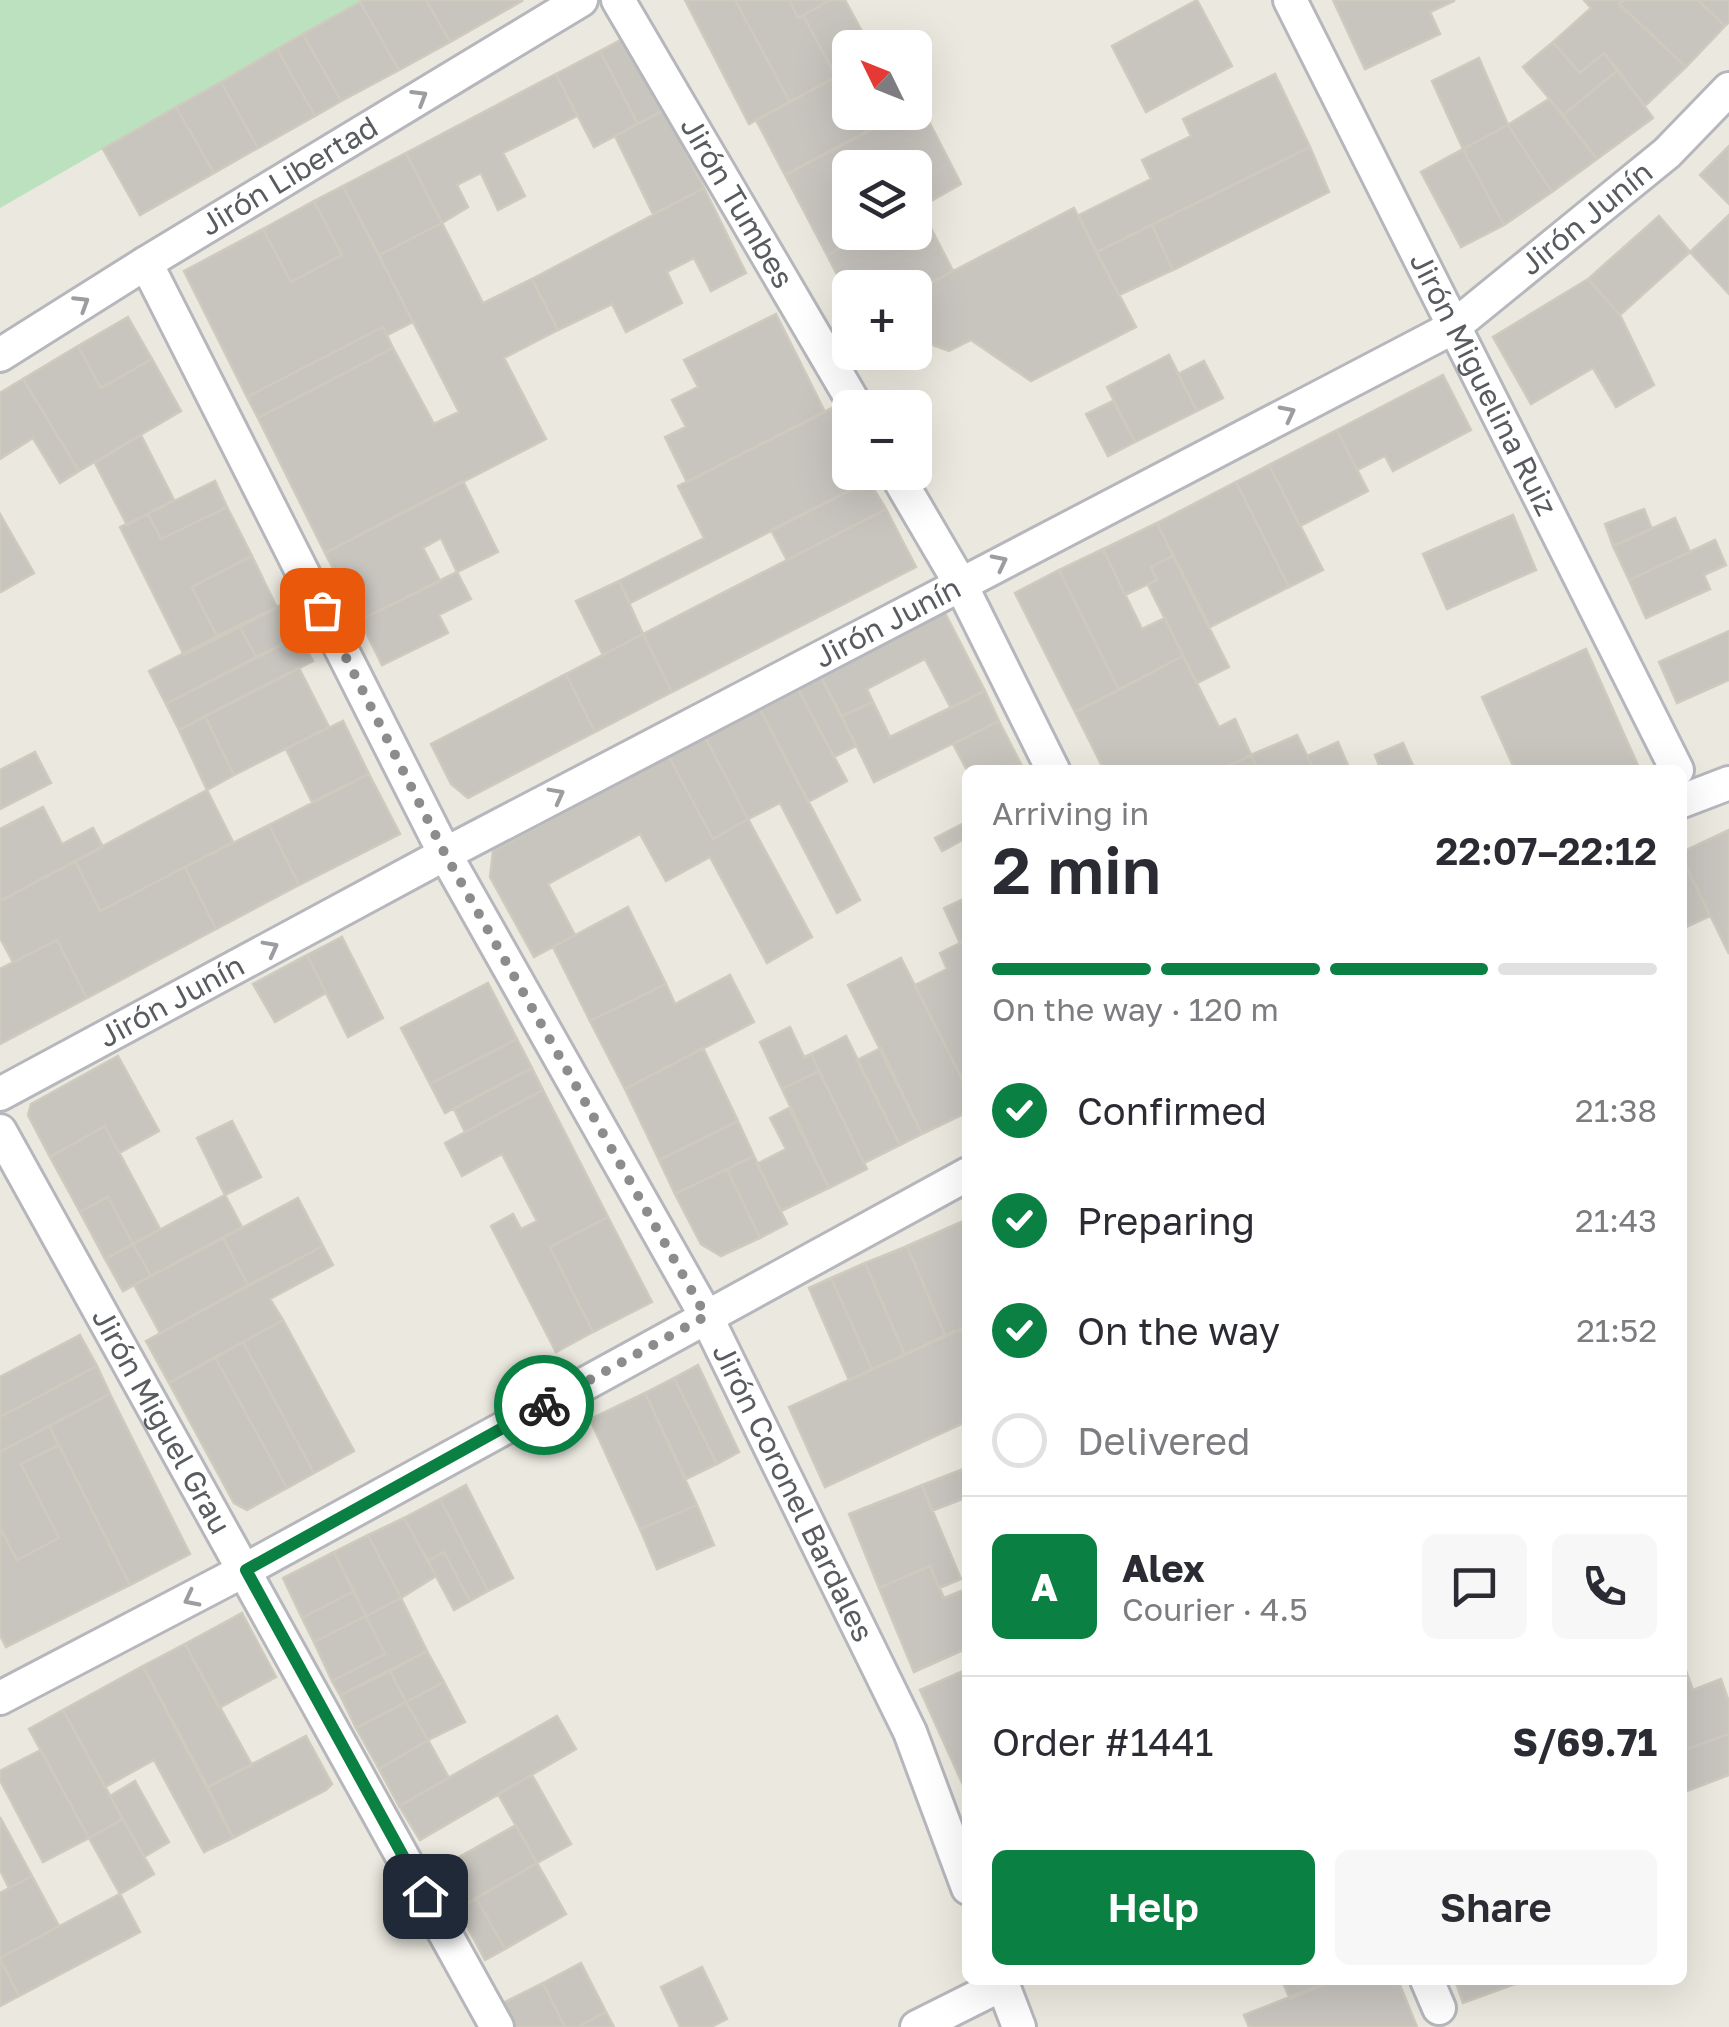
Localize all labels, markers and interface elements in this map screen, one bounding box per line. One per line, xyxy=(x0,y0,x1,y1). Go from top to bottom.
north arrow xyxy=(832,30,932,130)
map controls xyxy=(832,30,932,490)
one-way arrow xyxy=(409,91,427,110)
street label: Jirón Libertad xyxy=(194,108,384,243)
street label: Jirón Tumbes xyxy=(673,110,802,294)
button: layers xyxy=(832,150,932,250)
street label: Jirón Junín xyxy=(1512,153,1659,282)
street label: Jirón Miguelina Ruiz xyxy=(1403,246,1565,521)
button: + xyxy=(832,270,932,370)
one-way arrow xyxy=(72,296,90,315)
button: − xyxy=(832,390,932,490)
one-way arrow xyxy=(1278,405,1296,425)
one-way arrow xyxy=(989,555,1007,574)
pin xyxy=(280,568,365,653)
street label: Jirón Junín xyxy=(808,569,966,675)
icon: bag xyxy=(295,583,350,638)
one-way arrow xyxy=(547,788,565,807)
text: Arriving in xyxy=(992,794,1149,832)
text: 22:07–22:12 xyxy=(1436,828,1657,873)
text: 2 min xyxy=(992,830,1161,908)
one-way arrow xyxy=(260,941,278,960)
street label: Jirón Junín xyxy=(92,947,250,1054)
text: On the way · 120 m xyxy=(992,990,1279,1028)
icon: check xyxy=(992,1083,1047,1138)
text: Confirmed xyxy=(1077,1088,1267,1133)
text: 21:38 xyxy=(1575,1091,1657,1129)
icon: check xyxy=(992,1193,1047,1248)
text: Preparing xyxy=(1077,1198,1255,1243)
text: 21:43 xyxy=(1575,1201,1657,1239)
street label: Jirón Miguel Grau xyxy=(85,1302,239,1540)
icon: check xyxy=(992,1303,1047,1358)
text: On the way xyxy=(1077,1308,1280,1353)
text: 21:52 xyxy=(1576,1311,1657,1349)
street label: Jirón Coronel Bardales xyxy=(705,1338,882,1647)
courier xyxy=(494,1355,594,1455)
icon: bike xyxy=(517,1378,572,1433)
text: Delivered xyxy=(1077,1418,1250,1463)
button: chat xyxy=(1422,1534,1527,1639)
button: phone xyxy=(1552,1534,1657,1639)
text: Alex xyxy=(1122,1545,1205,1590)
text: A xyxy=(1031,1564,1058,1609)
one-way arrow xyxy=(184,1587,202,1606)
text: Courier · 4.5 xyxy=(1122,1590,1308,1628)
text: Order #1441 xyxy=(992,1719,1213,1764)
text: S/69.71 xyxy=(1513,1719,1657,1764)
button: Help xyxy=(992,1850,1315,1965)
button: Share xyxy=(1335,1850,1657,1965)
pin xyxy=(383,1854,468,1939)
icon: home xyxy=(398,1869,453,1924)

